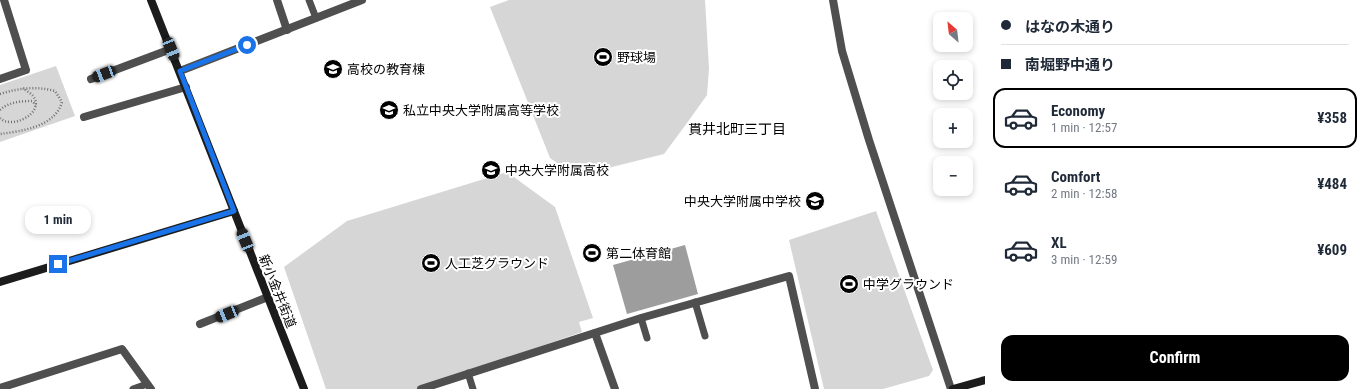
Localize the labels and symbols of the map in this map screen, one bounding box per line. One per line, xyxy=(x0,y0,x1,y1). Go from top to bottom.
north arrow xyxy=(933,12,973,52)
car xyxy=(161,36,181,62)
route start xyxy=(238,36,256,54)
sports icon: 野球場 xyxy=(592,46,614,68)
place label: 野球場 xyxy=(617,50,656,65)
school or university icon: 高校の教育棟 xyxy=(322,58,344,80)
place label: 高校の教育棟 xyxy=(347,62,425,77)
car xyxy=(91,64,117,84)
school or university icon: 私立中央大学附属高等学校 xyxy=(378,99,400,121)
place label: 私立中央大学附属高等学校 xyxy=(403,103,559,118)
district label: 貫井北町三丁目 xyxy=(688,121,786,137)
school or university icon: 中央大学附属高校 xyxy=(480,159,502,181)
place label: 中央大学附属高校 xyxy=(505,163,609,178)
school or university icon: 中央大学附属中学校 xyxy=(804,190,826,212)
place label: 中央大学附属中学校 xyxy=(684,194,801,209)
callout: 1 min xyxy=(25,206,91,234)
car xyxy=(235,227,255,253)
sports icon: 第二体育館 xyxy=(581,242,603,264)
place label: 第二体育館 xyxy=(606,246,671,261)
street label: 新小金井街道 xyxy=(256,252,299,330)
sports icon: 人工芝グラウンド xyxy=(420,252,442,274)
route end xyxy=(49,255,67,273)
place label: 人工芝グラウンド xyxy=(445,256,549,271)
sports icon: 中学グラウンド xyxy=(838,273,860,295)
place label: 中学グラウンド xyxy=(863,277,954,292)
car xyxy=(214,304,240,324)

